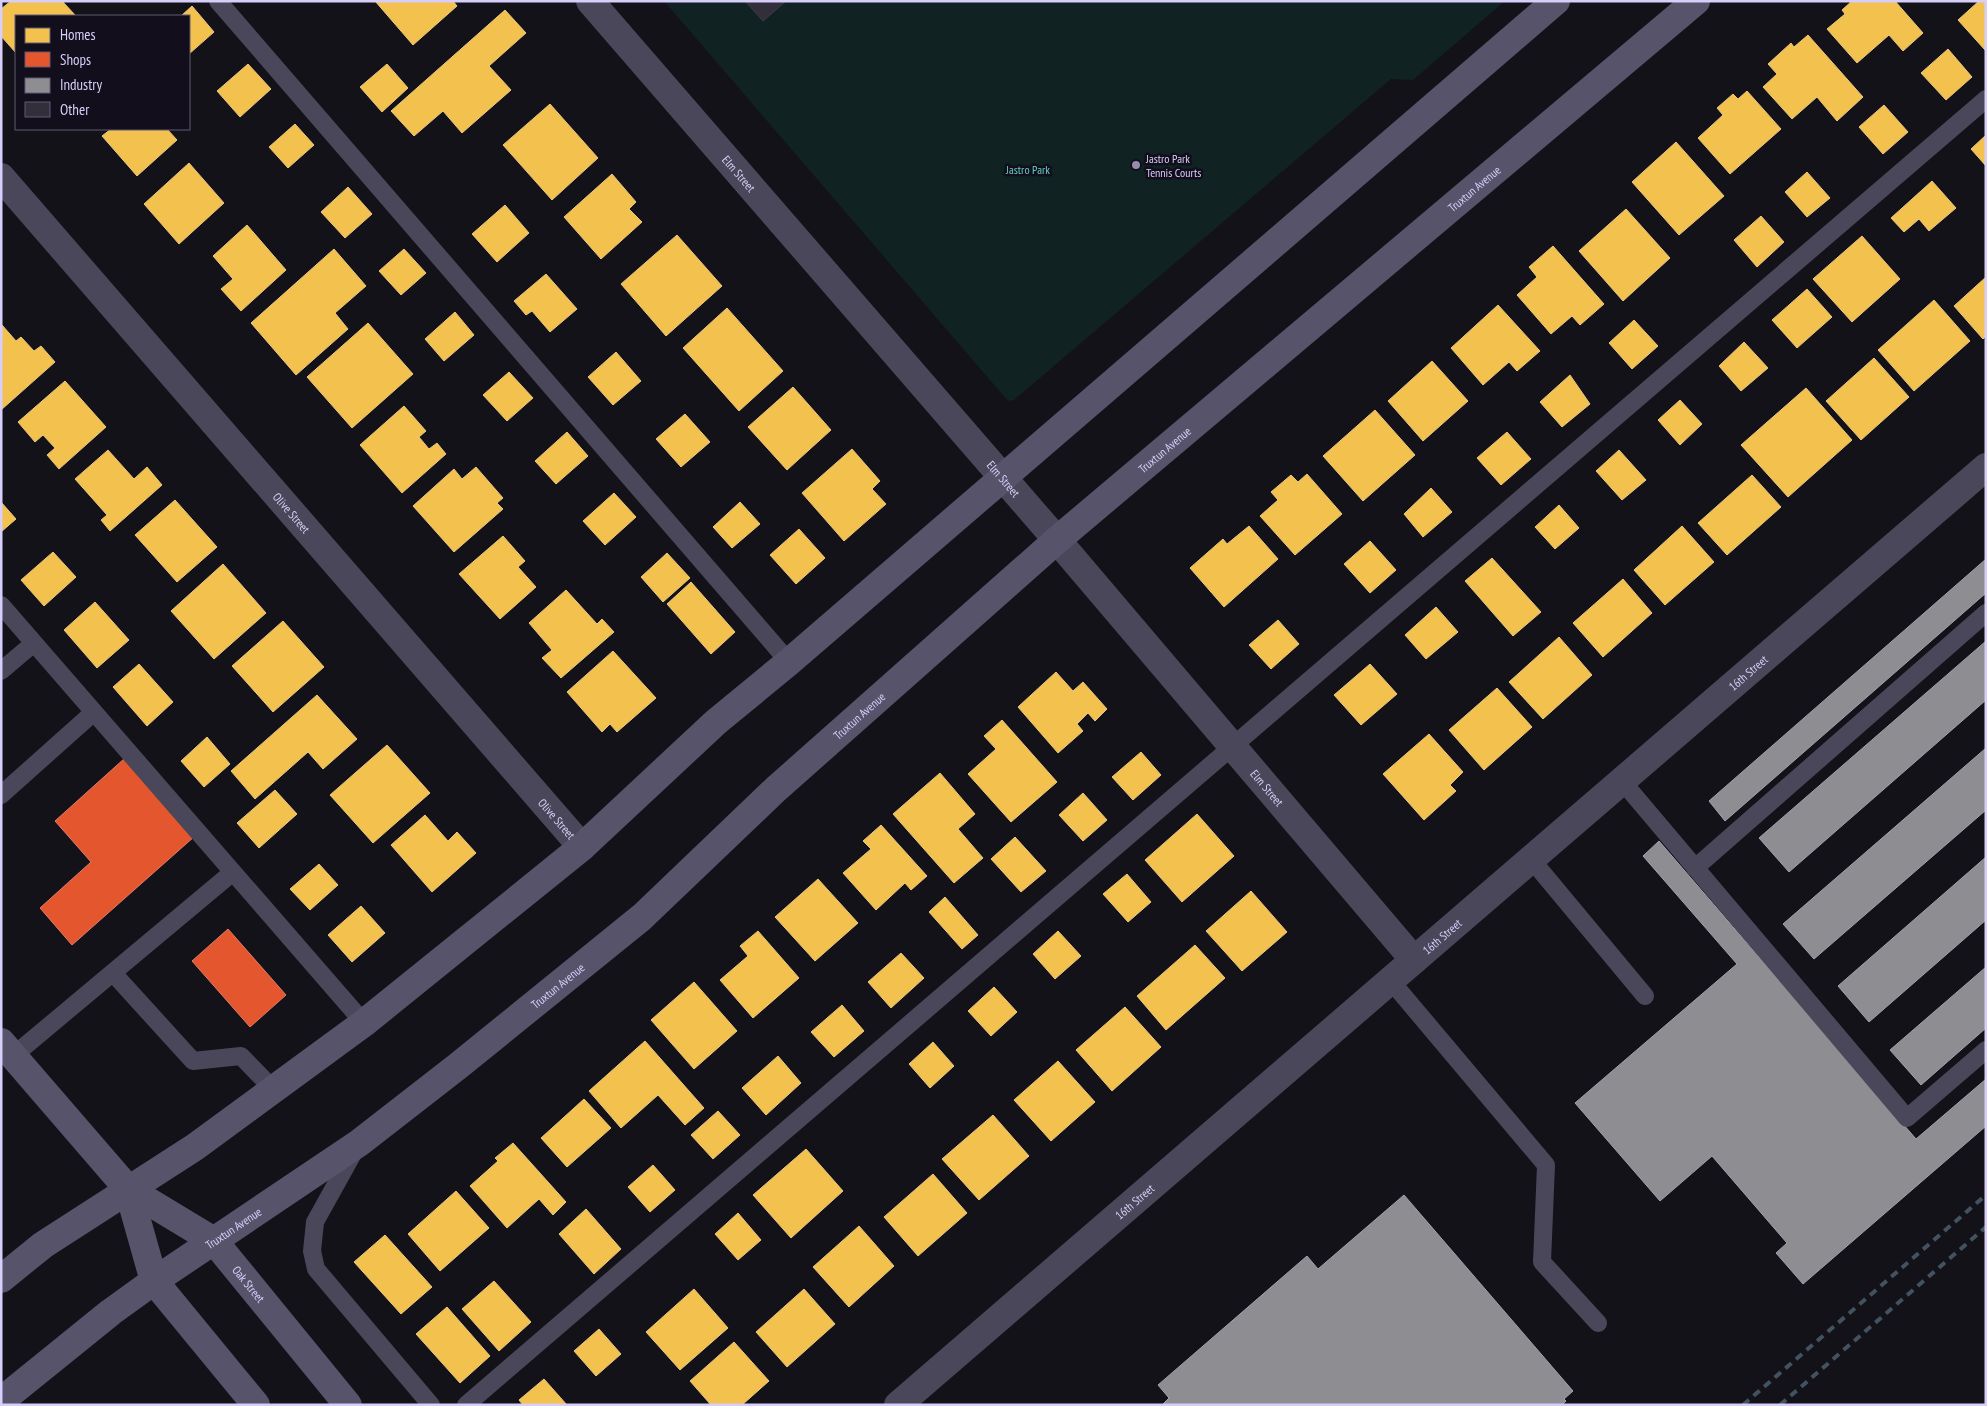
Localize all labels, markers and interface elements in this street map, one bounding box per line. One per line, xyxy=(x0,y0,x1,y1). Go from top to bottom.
legend xyxy=(15,15,190,130)
text: Homes xyxy=(60,25,96,44)
text: Shops xyxy=(60,50,91,69)
text: Industry xyxy=(60,75,102,94)
text: Other xyxy=(60,100,90,119)
place label: Jastro Park Tennis Courts xyxy=(1145,151,1201,180)
street label: Elm Street xyxy=(719,152,760,195)
marker: Jastro Park Tennis Courts xyxy=(1130,159,1142,171)
park label: Jastro Park xyxy=(1005,162,1050,177)
street label: Truxtun Avenue xyxy=(1445,162,1503,215)
street label: Truxtun Avenue xyxy=(1135,423,1194,476)
street label: Elm Street xyxy=(984,457,1024,500)
street label: Olive Street xyxy=(270,489,314,536)
street label: 16th Street xyxy=(1725,651,1771,693)
street label: Truxtun Avenue xyxy=(830,689,888,742)
street label: Elm Street xyxy=(1248,766,1288,809)
street label: Olive Street xyxy=(535,795,579,842)
street label: 16th Street xyxy=(1419,915,1465,957)
street label: Truxtun Avenue xyxy=(528,959,587,1012)
street label: 16th Street xyxy=(1112,1180,1157,1222)
street label: Truxtun Avenue xyxy=(202,1203,264,1252)
street label: Oak Street xyxy=(229,1262,269,1306)

